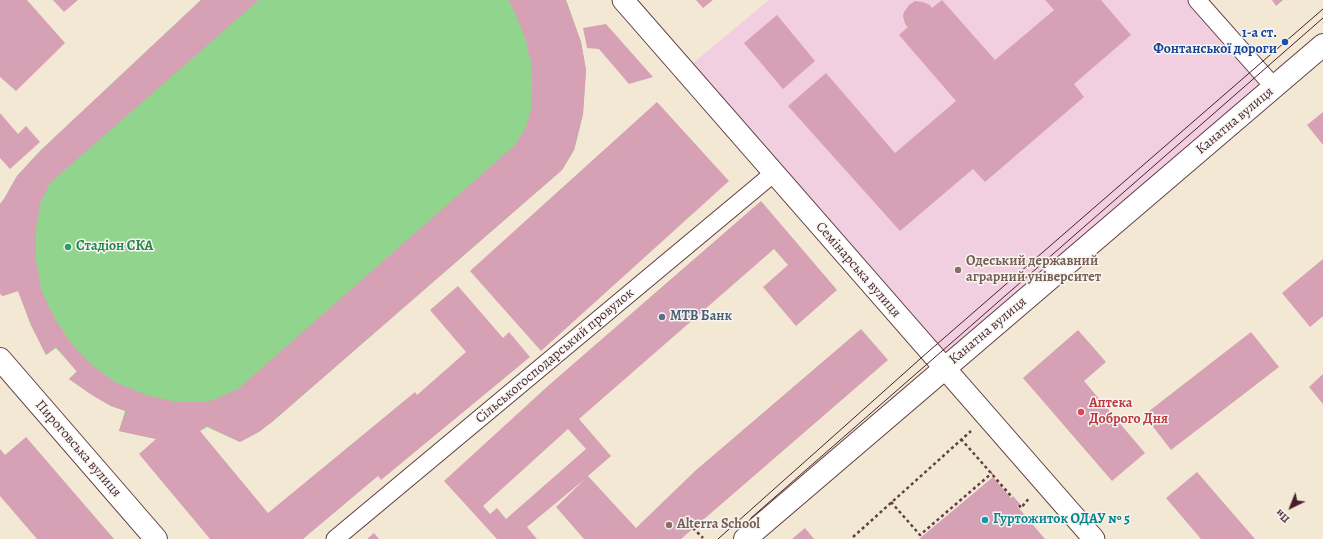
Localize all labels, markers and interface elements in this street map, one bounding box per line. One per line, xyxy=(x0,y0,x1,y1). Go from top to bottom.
place label: 1-а ст. Фонтанської дороги xyxy=(1153,26,1277,58)
marker: 1-а ст. Фонтанської дороги xyxy=(1280,37,1290,47)
street label: Канатна вулиця xyxy=(1193,84,1277,158)
street label: Семінарська вулиця xyxy=(812,219,904,321)
place label: Стадіон СКА xyxy=(76,239,153,255)
marker: Стадіон СКА xyxy=(63,242,73,252)
place label: Одеський державний аграрний університет xyxy=(966,254,1101,286)
marker: Одеський державний аграрний університет xyxy=(953,265,963,275)
street label: Сільськогосподарський провулок xyxy=(472,285,638,427)
street label: Канатна вулиця xyxy=(946,294,1030,368)
place label: МТВ Банк xyxy=(670,309,732,325)
marker: МТВ Банк xyxy=(657,312,667,322)
place label: Аптека Доброго Дня xyxy=(1089,396,1168,428)
street label: Пироговська вулиця xyxy=(31,397,125,501)
marker: Аптека Доброго Дня xyxy=(1076,407,1086,417)
north arrow xyxy=(1271,487,1311,527)
text: Пн xyxy=(1272,506,1293,527)
place label: Гуртожиток ОДАУ № 5 xyxy=(993,512,1130,528)
marker: Гуртожиток ОДАУ № 5 xyxy=(980,515,990,525)
place label: Alterra School xyxy=(677,517,760,533)
marker: Alterra School xyxy=(664,520,674,530)

